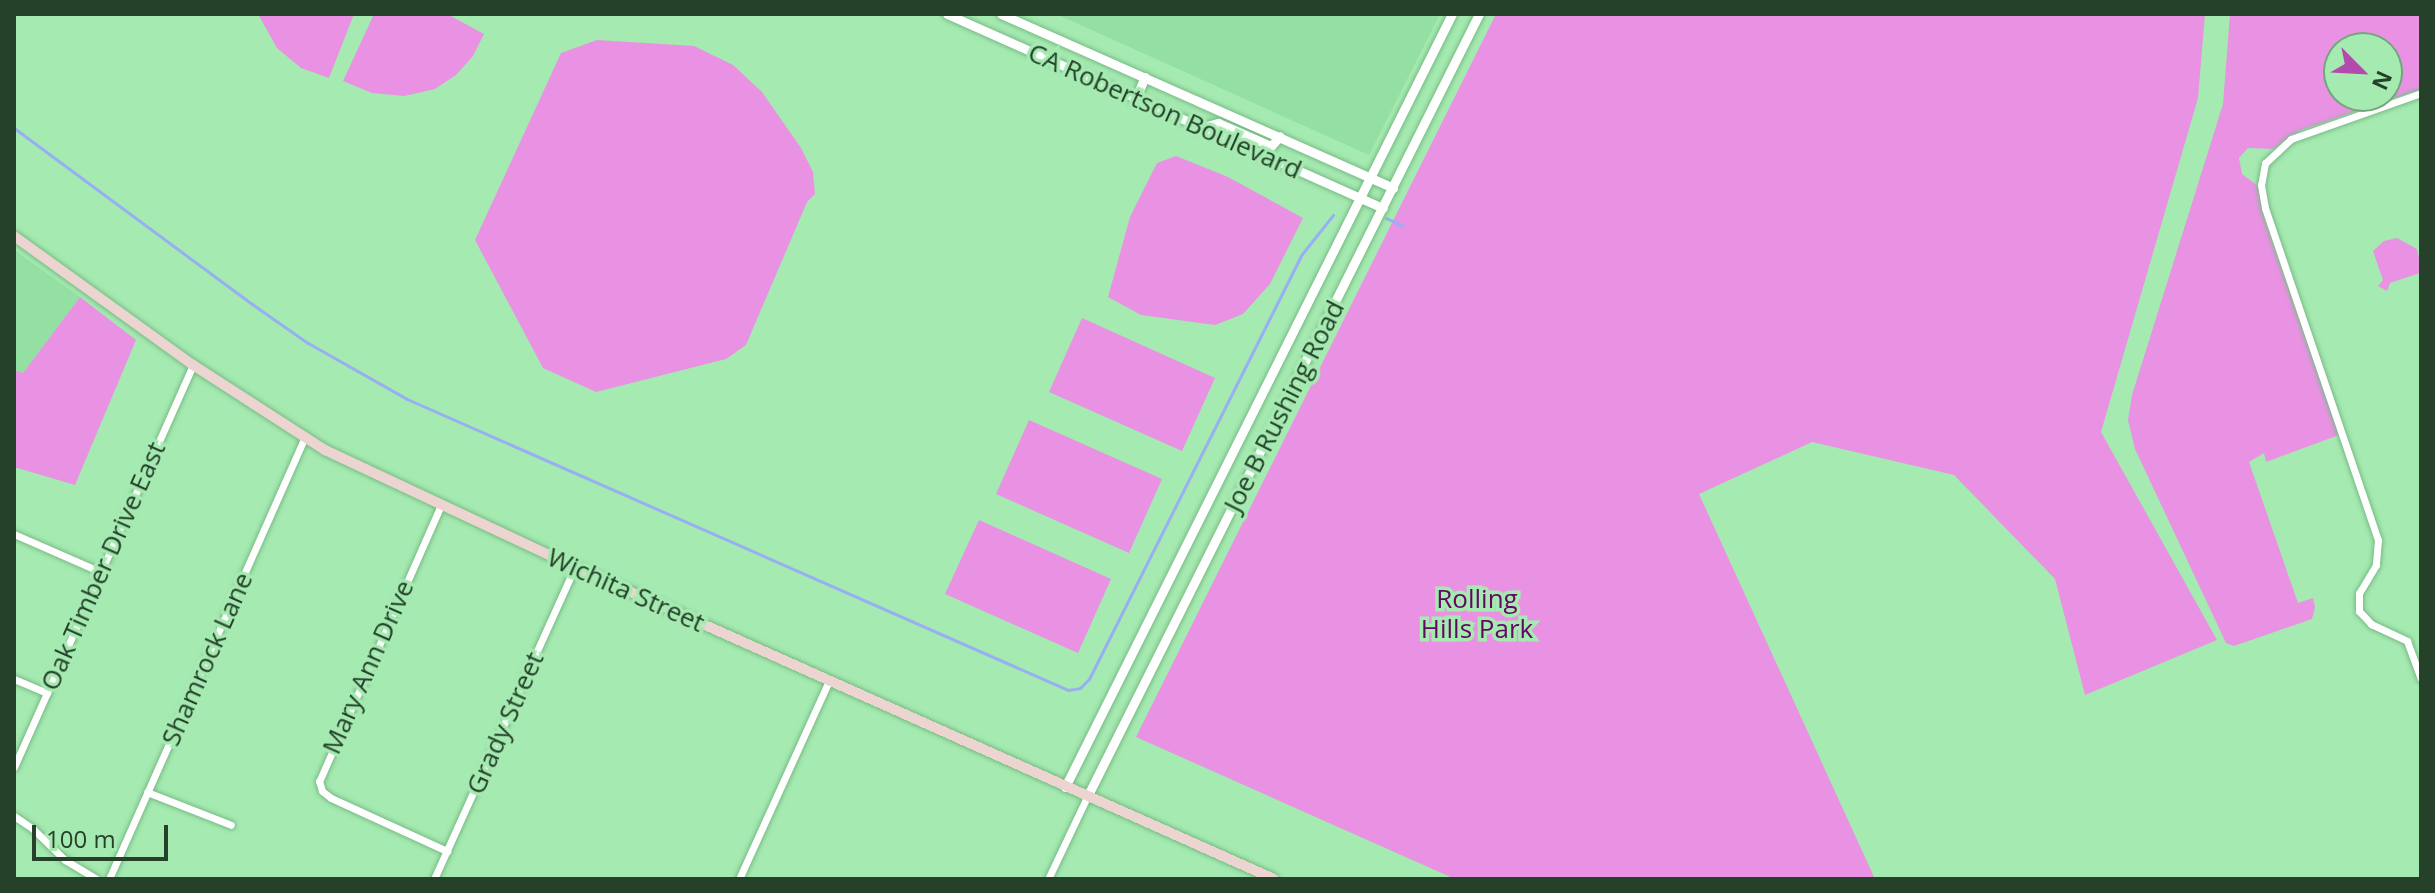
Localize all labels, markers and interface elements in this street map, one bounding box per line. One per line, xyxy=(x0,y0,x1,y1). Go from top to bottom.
north arrow xyxy=(2323,32,2403,112)
street label: CA Robertson Boulevard xyxy=(1023,37,1307,185)
text: N xyxy=(2366,67,2400,95)
street label: Joe B Rushing Road xyxy=(1217,295,1351,517)
street label: Oak Timber Drive East xyxy=(34,437,172,695)
street label: Wichita Street xyxy=(543,541,709,639)
street label: Shamrock Lane xyxy=(155,568,259,750)
street label: Mary Ann Drive xyxy=(316,575,420,759)
park label: Rolling Hills Park xyxy=(1421,583,1533,644)
street label: Grady Street xyxy=(460,647,550,799)
scale bar xyxy=(36,809,172,859)
text: 100 m xyxy=(46,822,116,855)

